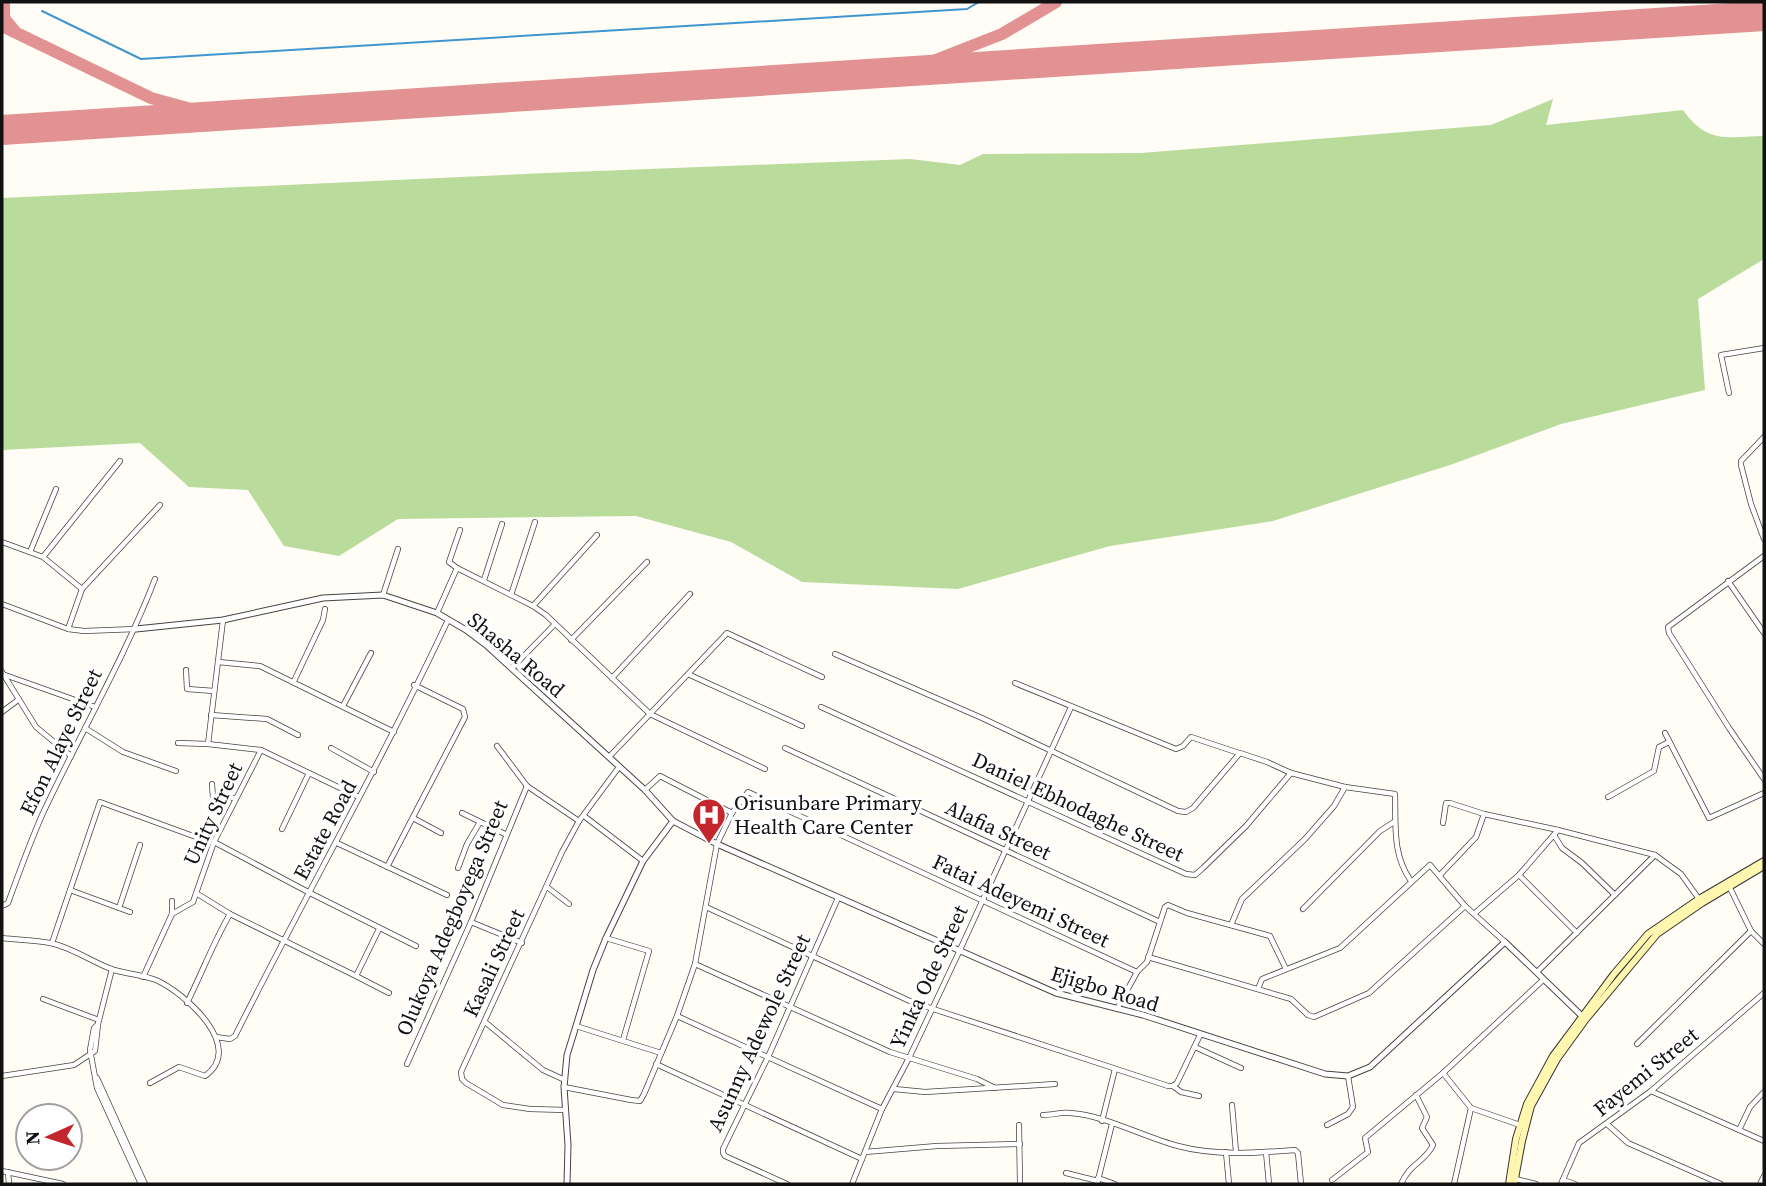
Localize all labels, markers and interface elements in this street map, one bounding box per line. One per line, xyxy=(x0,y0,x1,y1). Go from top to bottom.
street label: Shasha Road xyxy=(462,605,571,704)
street label: Efon Alaye Street xyxy=(13,664,109,820)
street label: Daniel Ebhodaghe Street xyxy=(968,745,1189,868)
street label: Unity Street xyxy=(176,757,249,870)
street label: Estate Road xyxy=(286,775,363,885)
place label: Orisunbare Primary Health Care Center xyxy=(734,788,922,841)
street label: Alafia Street xyxy=(941,792,1056,867)
street label: Olukoya Adegboyega Street xyxy=(389,795,514,1040)
hospital icon: Orisunbare Primary Health Care Center xyxy=(690,796,728,845)
street label: Fatai Adeyemi Street xyxy=(928,847,1114,954)
street label: Yinka Ode Street xyxy=(883,900,975,1053)
street label: Kasali Street xyxy=(456,904,531,1021)
street label: Asunny Adewole Street xyxy=(700,929,817,1136)
street label: Ejigbo Road xyxy=(1048,958,1163,1019)
street label: Fayemi Street xyxy=(1587,1020,1704,1123)
north arrow xyxy=(14,1102,84,1172)
text: N xyxy=(19,1130,45,1145)

